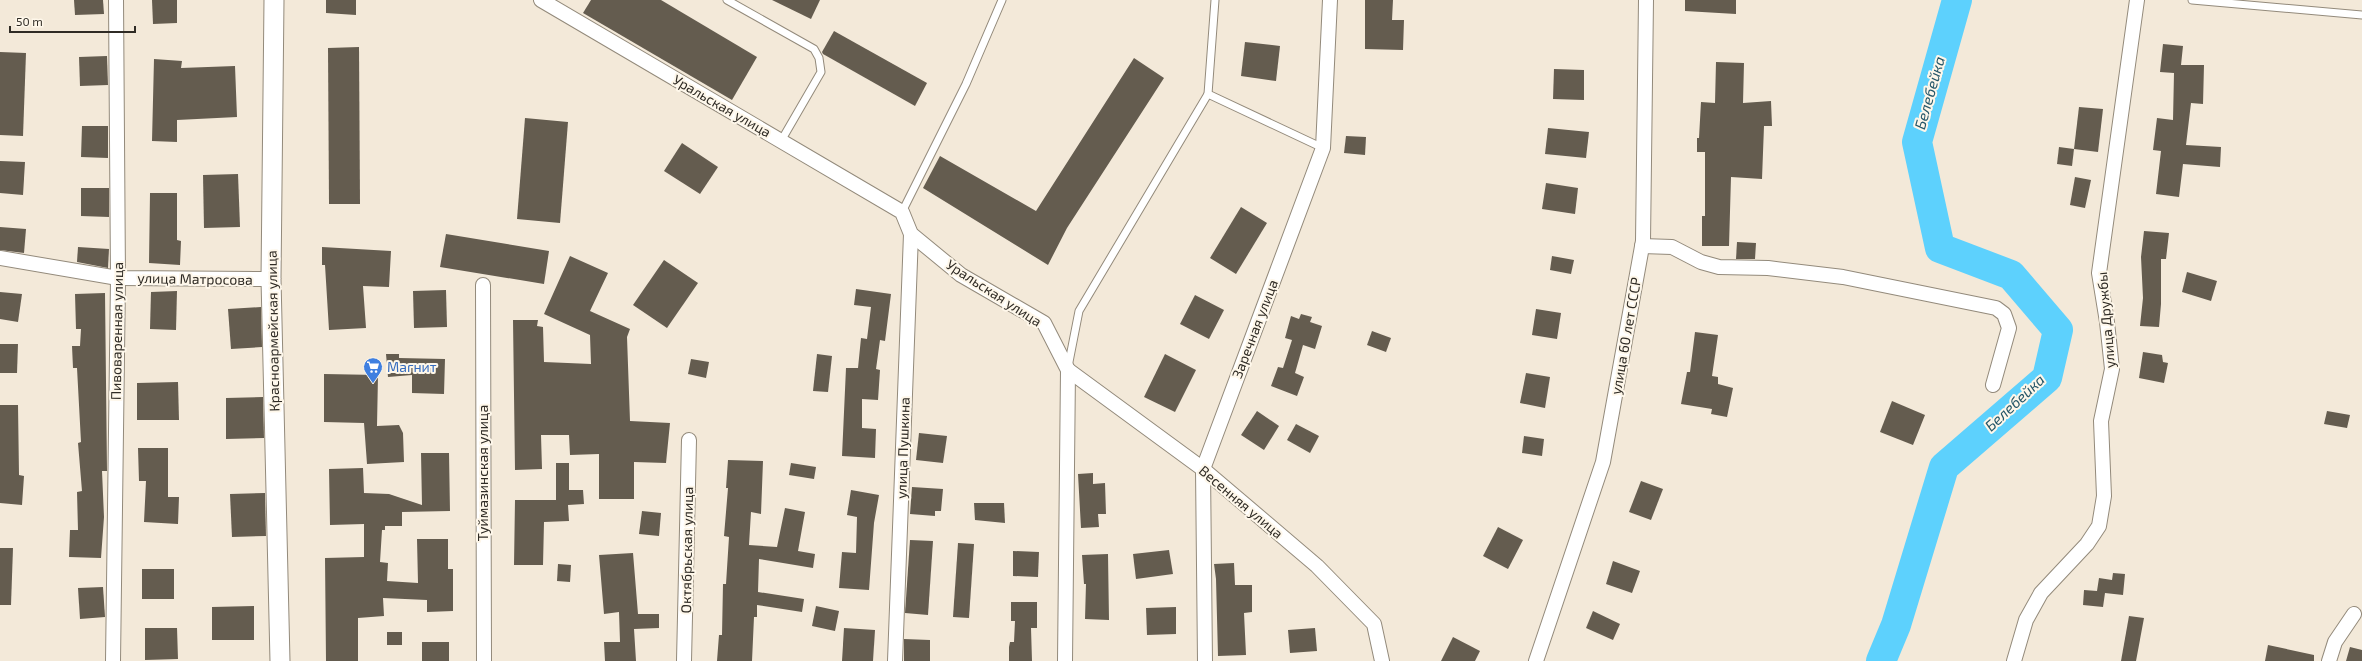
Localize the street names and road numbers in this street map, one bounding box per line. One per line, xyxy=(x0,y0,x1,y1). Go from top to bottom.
street label: Уральская улица xyxy=(670,71,774,141)
street label: Красноармейская улица xyxy=(263,250,282,412)
street label: Уральская улица xyxy=(943,255,1045,330)
street label: Пивоваренная улица xyxy=(107,262,126,400)
street label: улица Матросова xyxy=(137,269,253,288)
street label: улица Дружбы xyxy=(2093,271,2118,369)
street label: улица 60 лет СССР xyxy=(1607,276,1644,396)
street label: Заречная улица xyxy=(1228,277,1281,381)
street label: улица Пушкина xyxy=(892,397,913,499)
street label: Туймазинская улица xyxy=(474,405,491,541)
street label: Весенняя улица xyxy=(1196,462,1287,542)
street label: Октябрьская улица xyxy=(677,487,696,613)

